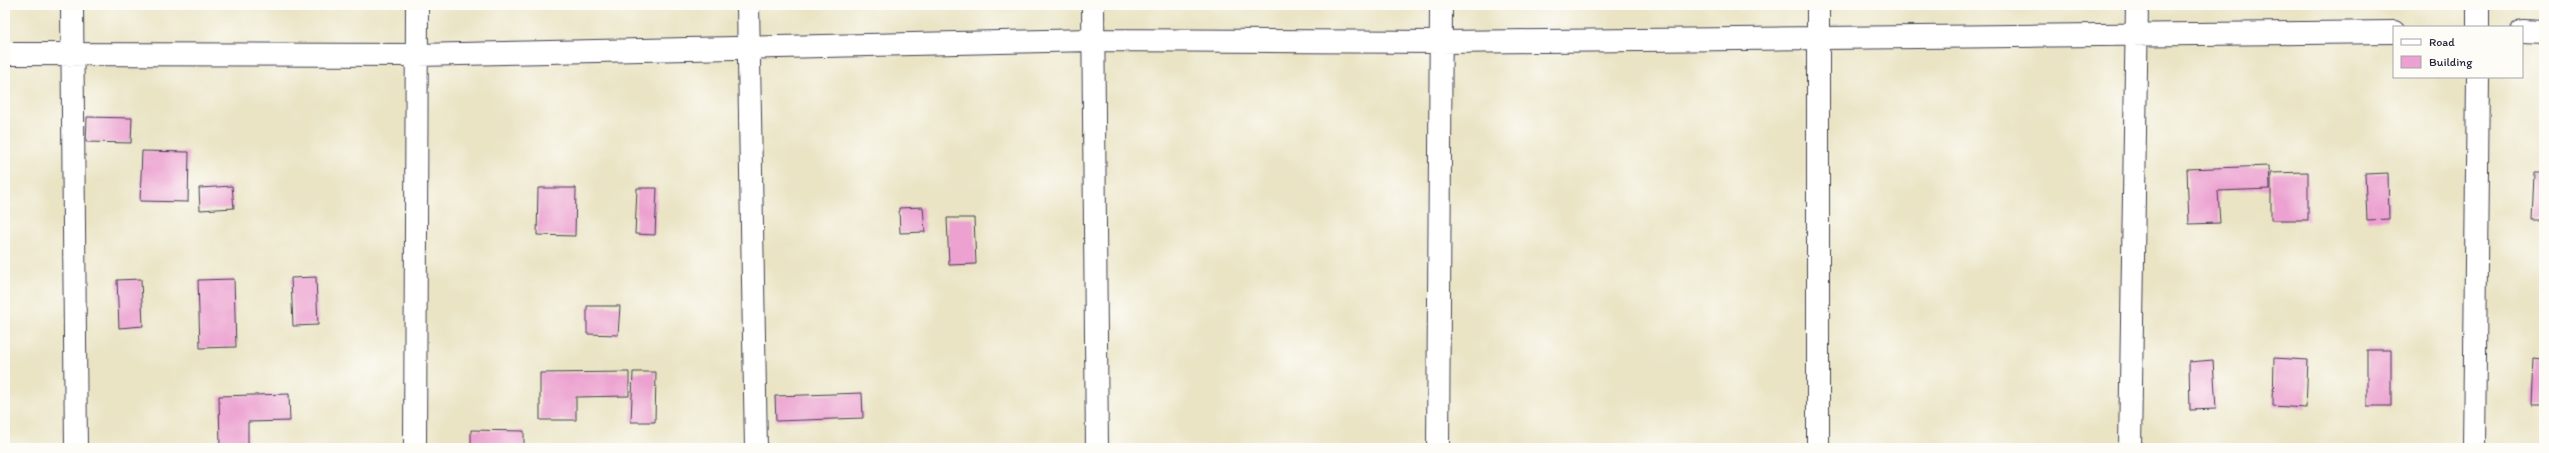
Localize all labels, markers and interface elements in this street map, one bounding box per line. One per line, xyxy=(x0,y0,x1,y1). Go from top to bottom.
legend xyxy=(2393,26,2523,78)
text: Road xyxy=(2429,35,2455,49)
text: Building xyxy=(2429,55,2473,69)

